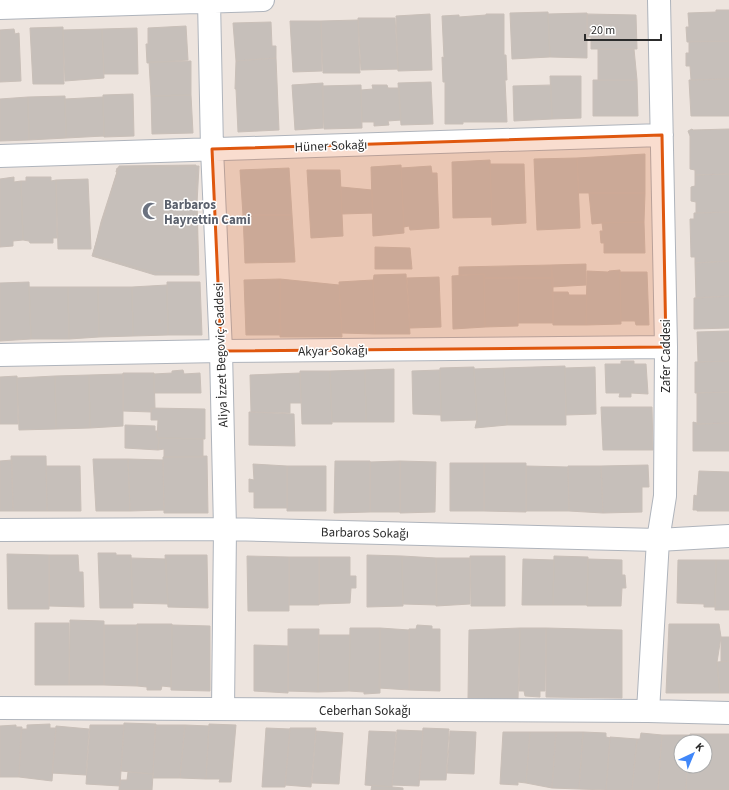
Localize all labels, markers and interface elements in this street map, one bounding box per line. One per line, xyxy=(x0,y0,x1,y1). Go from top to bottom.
scale bar xyxy=(585,16,661,42)
text: 20 m xyxy=(591,22,615,39)
street label: Hüner Sokağı xyxy=(294,136,368,156)
place label: Barbaros Hayrettin Cami xyxy=(164,196,251,229)
mosque icon: Barbaros Hayrettin Cami xyxy=(141,201,161,221)
street label: Aliya İzzet Begoviç Caddesi xyxy=(209,282,233,428)
street label: Zafer Caddesi xyxy=(657,319,675,393)
street label: Akyar Sokağı xyxy=(298,341,368,361)
street label: Barbaros Sokağı xyxy=(321,523,409,543)
street label: Ceberhan Sokağı xyxy=(319,702,411,720)
north arrow xyxy=(673,734,713,774)
text: K xyxy=(692,739,707,755)

